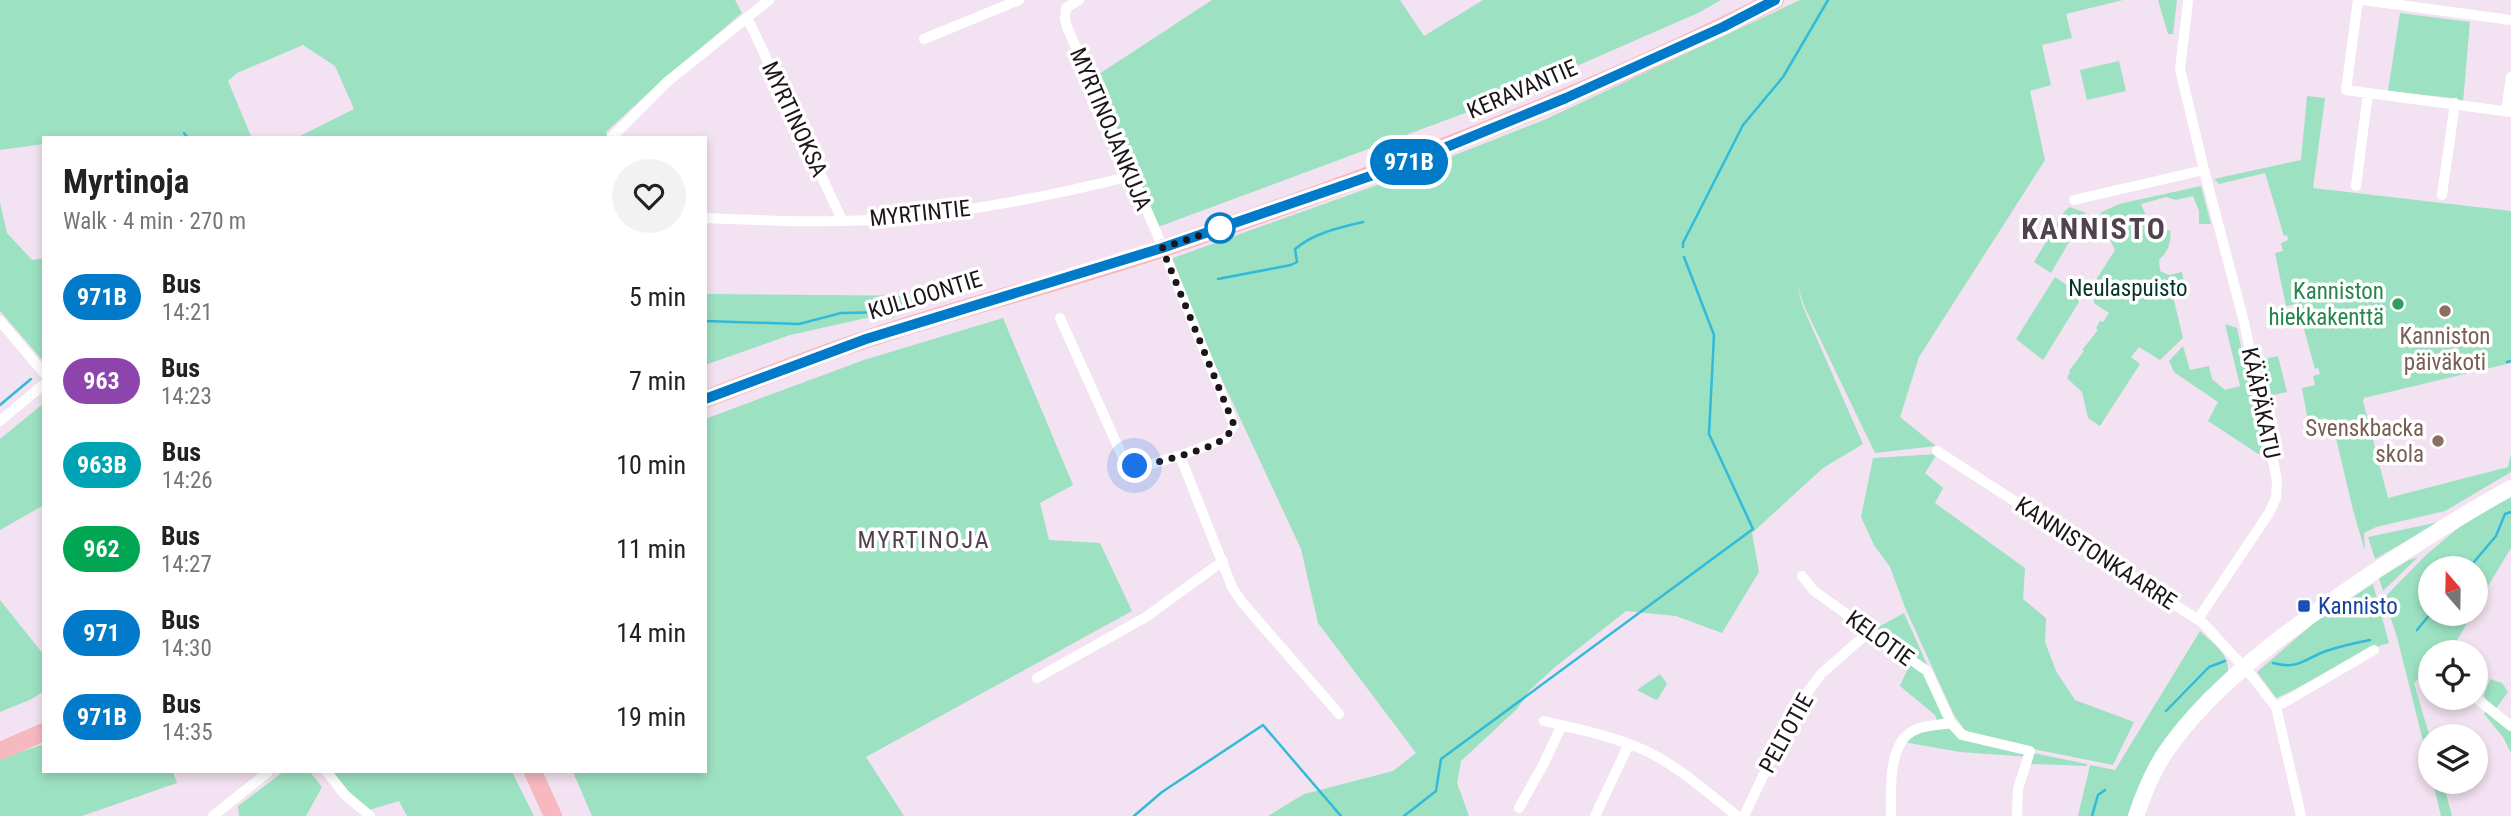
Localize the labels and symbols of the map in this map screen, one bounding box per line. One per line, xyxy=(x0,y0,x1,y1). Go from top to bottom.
street label: MYRTINOJANKUJA xyxy=(1064,44,1157,215)
street label: KERAVANTIE xyxy=(1463,54,1581,125)
street label: MYRTINOKSA xyxy=(756,57,833,181)
line badge: 971B xyxy=(1360,139,1458,185)
street label: MYRTINTIE xyxy=(868,195,972,232)
district label: KANNISTO xyxy=(2021,211,2167,246)
unlabelled marker xyxy=(1205,213,1235,243)
street label: KULLOONTIE xyxy=(865,265,985,326)
park label: Neulaspuisto xyxy=(2068,275,2188,302)
place label: Kanniston hiekkakenttä xyxy=(2268,278,2384,331)
marker: Kanniston hiekkakenttä xyxy=(2390,296,2406,312)
marker: Kanniston päiväkoti xyxy=(2437,303,2453,319)
place label: Kanniston päiväkoti xyxy=(2400,323,2490,376)
street label: KÄÄPÄKATU xyxy=(2236,345,2285,461)
place label: Svenskbacka skola xyxy=(2305,415,2424,468)
marker: Svenskbacka skola xyxy=(2430,433,2446,449)
your location xyxy=(1117,448,1152,483)
street label: KANNISTONKAARRE xyxy=(2010,491,2181,616)
district label: MYRTINOJA xyxy=(857,526,991,554)
north arrow xyxy=(2418,556,2488,626)
place label: Kannisto xyxy=(2318,593,2398,620)
marker: Kannisto xyxy=(2296,598,2312,614)
street label: KELOTIE xyxy=(1841,605,1919,672)
street label: PELTOTIE xyxy=(1754,689,1819,778)

